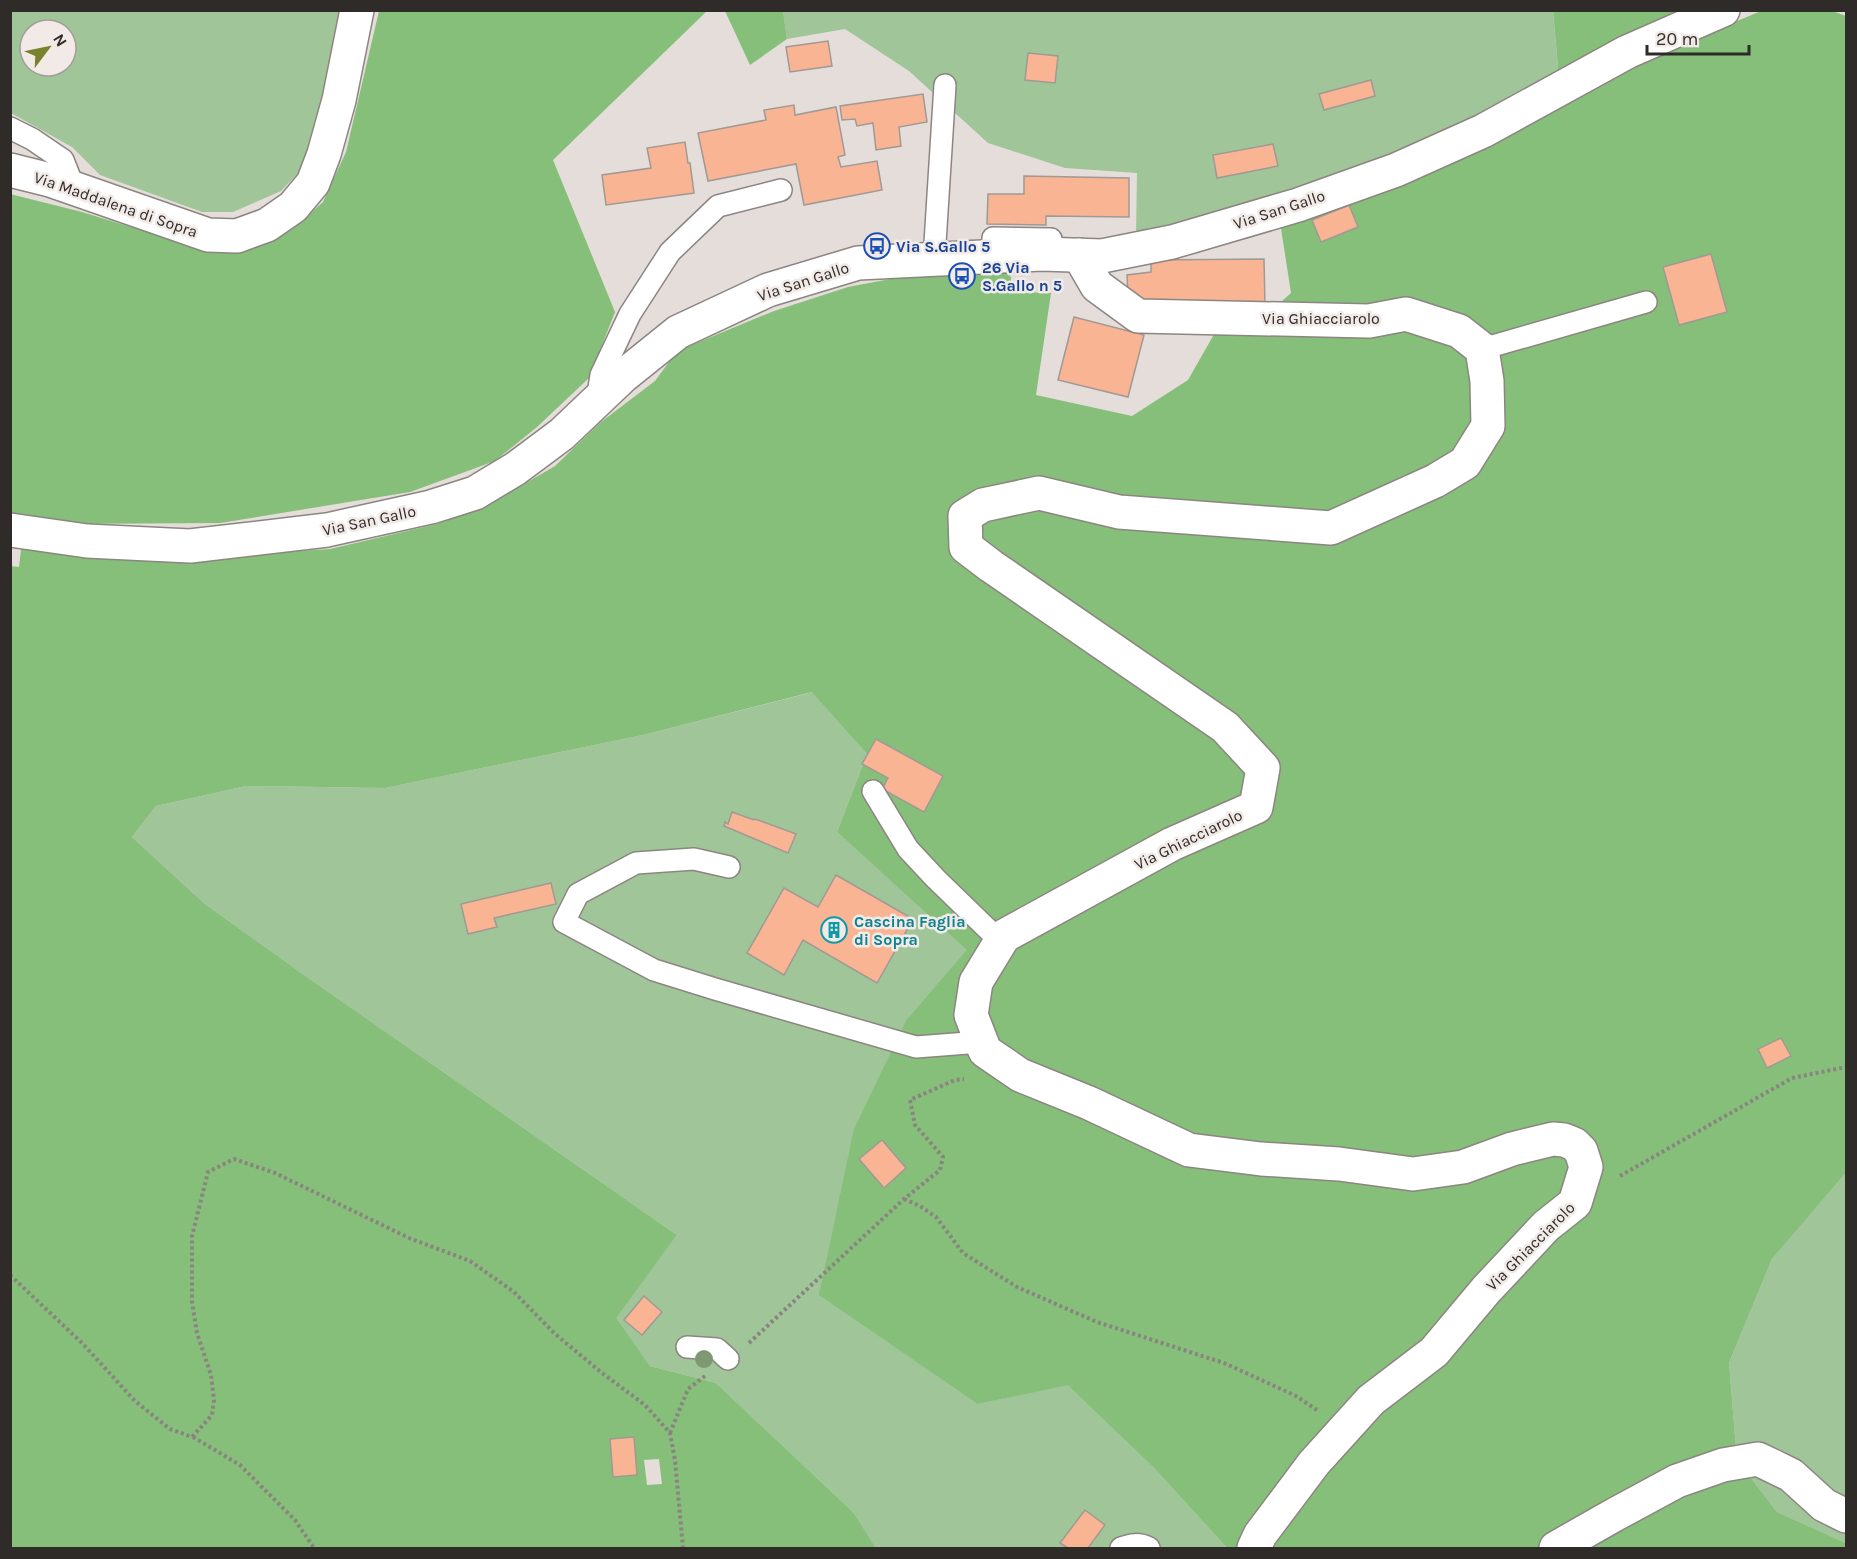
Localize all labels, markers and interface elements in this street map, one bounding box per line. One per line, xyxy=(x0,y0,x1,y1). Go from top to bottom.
north arrow xyxy=(18,18,78,78)
scale bar xyxy=(1647,18,1749,56)
text: 20 m xyxy=(1656,28,1698,50)
text: N xyxy=(49,30,71,50)
street label: Via Maddalena di Sopra xyxy=(31,168,200,241)
street label: Via San Gallo xyxy=(1231,186,1327,233)
bus stop icon: Via S.Gallo 5 xyxy=(862,231,892,261)
place label: Via S.Gallo 5 xyxy=(896,237,990,256)
street label: Via San Gallo xyxy=(755,258,851,305)
place label: 26 Via S.Gallo n 5 xyxy=(982,258,1062,295)
bus stop icon: 26 Via S.Gallo n 5 xyxy=(947,261,977,291)
street label: Via Ghiacciarolo xyxy=(1262,309,1380,328)
street label: Via San Gallo xyxy=(321,501,418,540)
street label: Via Ghiacciarolo xyxy=(1131,805,1245,874)
place label: Cascina Faglia di Sopra xyxy=(854,912,966,949)
building icon: Cascina Faglia di Sopra xyxy=(819,915,849,945)
street label: Via Ghiacciarolo xyxy=(1482,1198,1579,1295)

